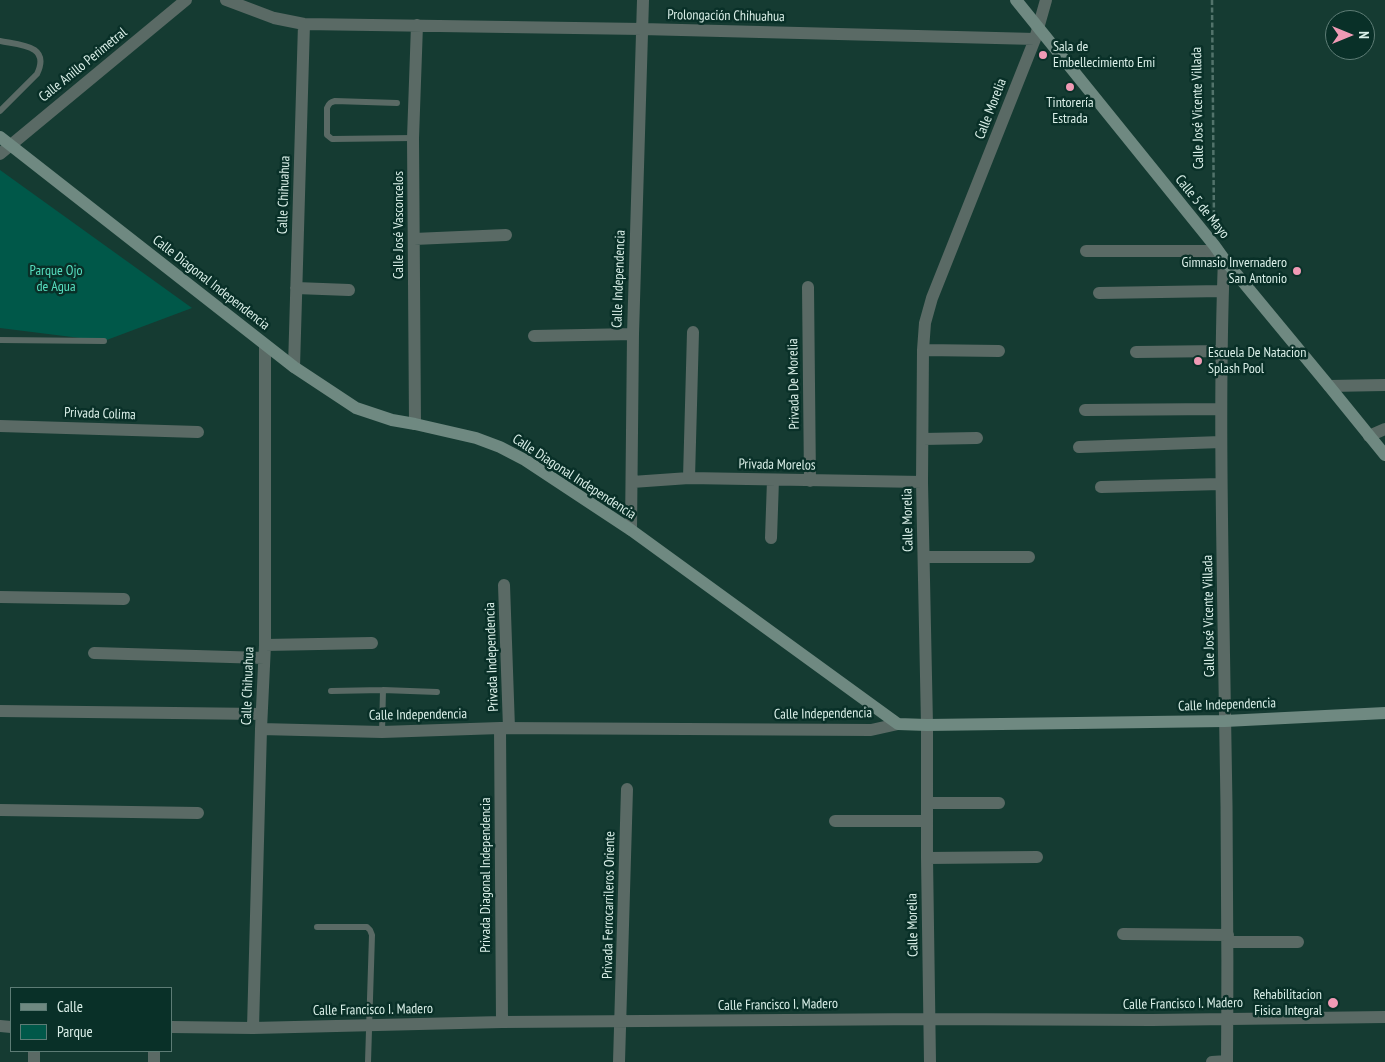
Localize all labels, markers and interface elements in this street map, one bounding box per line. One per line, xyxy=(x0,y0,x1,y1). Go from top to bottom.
street label: Prolongación Chihuahua xyxy=(667,7,785,25)
north arrow xyxy=(1325,10,1375,60)
street label: Calle Anillo Perimetral xyxy=(36,24,130,106)
text: N xyxy=(1355,31,1373,39)
place label: Sala de Embellecimiento Emi xyxy=(1053,39,1155,72)
street label: Calle José Vicente Villada xyxy=(1189,47,1207,169)
marker: Sala de Embellecimiento Emi xyxy=(1037,49,1049,61)
street label: Calle Morelia xyxy=(972,76,1010,142)
marker: Tintorería Estrada xyxy=(1064,81,1076,93)
place label: Tintorería Estrada xyxy=(1046,95,1094,128)
street label: Calle Chihuahua xyxy=(274,156,294,234)
street label: Calle José Vasconcelos xyxy=(391,171,407,279)
street label: Calle 5 de Mayo xyxy=(1171,172,1233,242)
street label: Calle Independencia xyxy=(609,230,629,328)
street label: Calle Diagonal Independencia xyxy=(149,232,273,334)
place label: Gimnasio Invernadero San Antonio xyxy=(1181,255,1287,288)
park label: Parque Ojo de Agua xyxy=(30,263,82,296)
marker: Gimnasio Invernadero San Antonio xyxy=(1291,265,1303,277)
street label: Privada De Morelia xyxy=(785,338,803,430)
place label: Escuela De Natacion Splash Pool xyxy=(1208,345,1306,378)
marker: Escuela De Natacion Splash Pool xyxy=(1192,355,1204,367)
street label: Privada Colima xyxy=(64,404,136,424)
street label: Calle Diagonal Independencia xyxy=(509,431,639,523)
street label: Privada Morelos xyxy=(738,456,816,474)
street label: Calle Morelia xyxy=(899,488,917,552)
street label: Calle José Vicente Villada xyxy=(1200,555,1218,677)
street label: Privada Independencia xyxy=(482,602,502,712)
street label: Calle Chihuahua xyxy=(238,647,258,725)
street label: Calle Independencia xyxy=(1178,695,1276,715)
street label: Calle Independencia xyxy=(774,705,872,723)
street label: Calle Independencia xyxy=(369,706,467,724)
street label: Privada Diagonal Independencia xyxy=(478,797,494,953)
street label: Privada Ferrocarrileros Oriente xyxy=(599,831,619,979)
street label: Calle Morelia xyxy=(904,893,922,957)
legend xyxy=(10,987,172,1052)
place label: Rehabilitacion Fisica Integral xyxy=(1253,987,1322,1020)
street label: Calle Francisco I. Madero xyxy=(1123,995,1243,1013)
street label: Calle Francisco I. Madero xyxy=(718,996,838,1014)
marker: Rehabilitacion Fisica Integral xyxy=(1326,996,1340,1010)
text: Calle xyxy=(57,997,83,1016)
street label: Calle Francisco I. Madero xyxy=(313,1001,433,1019)
text: Parque xyxy=(57,1022,93,1041)

